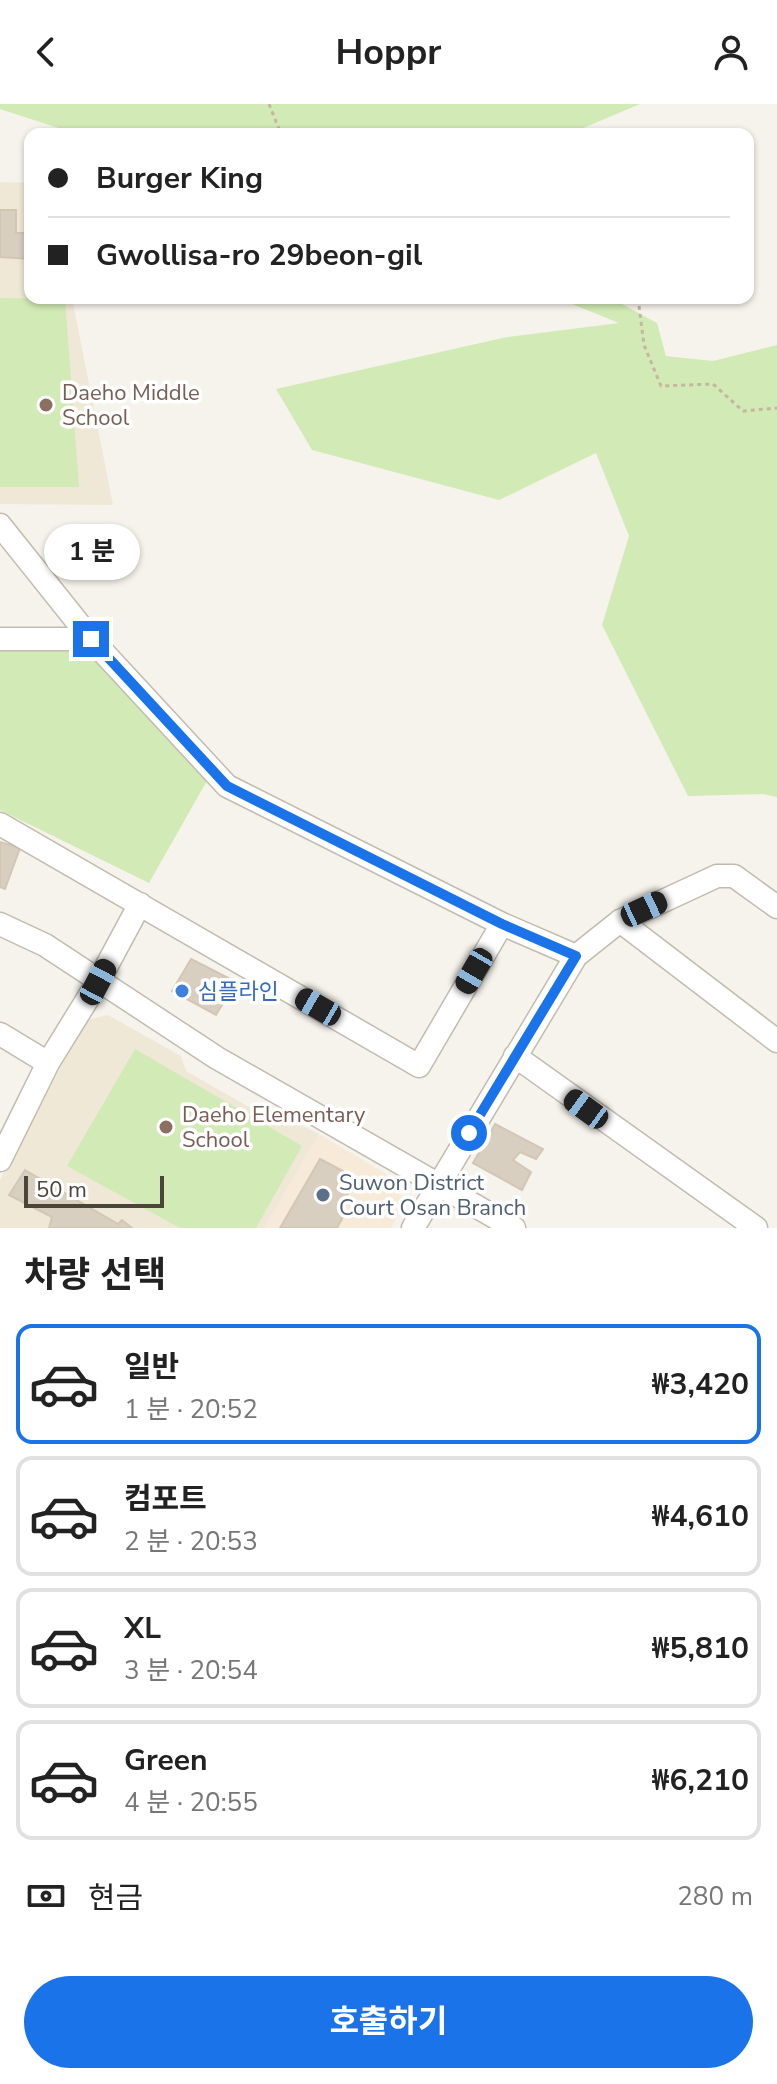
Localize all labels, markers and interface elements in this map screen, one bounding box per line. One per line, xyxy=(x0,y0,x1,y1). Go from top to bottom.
text: Hoppr xyxy=(336,28,441,77)
icon: back xyxy=(24,30,68,74)
icon: person xyxy=(709,30,753,74)
text: Burger King xyxy=(96,158,263,199)
text: Gwollisa-ro 29beon-gil xyxy=(96,235,422,276)
place label: Daeho Middle School xyxy=(62,378,200,433)
marker: Daeho Middle School xyxy=(37,396,55,414)
callout: 1 분 xyxy=(43,523,139,579)
text: 1 분 xyxy=(69,534,115,569)
route end xyxy=(73,621,109,657)
car xyxy=(617,888,671,930)
car xyxy=(452,944,496,998)
car xyxy=(76,955,120,1009)
place label: 심플라인 xyxy=(198,977,279,1007)
marker: 심플라인 xyxy=(173,982,191,1000)
car xyxy=(291,985,345,1029)
car xyxy=(560,1085,612,1133)
place label: Daeho Elementary School xyxy=(182,1100,366,1155)
route start xyxy=(451,1115,487,1151)
marker: Daeho Elementary School xyxy=(157,1118,175,1136)
place label: Suwon District Court Osan Branch xyxy=(339,1168,526,1223)
scale bar xyxy=(24,1172,164,1208)
text: 50 m xyxy=(36,1175,87,1205)
marker: Suwon District Court Osan Branch xyxy=(314,1186,332,1204)
text: 차량 선택 xyxy=(24,1251,166,1300)
text: 일반 xyxy=(124,1347,179,1388)
icon: car xyxy=(28,1348,100,1420)
text: ₩3,420 xyxy=(652,1364,749,1405)
text: 1 분 · 20:52 xyxy=(124,1392,258,1427)
text: 컴포트 xyxy=(124,1479,207,1520)
icon: car xyxy=(28,1480,100,1552)
text: ₩4,610 xyxy=(652,1496,749,1537)
text: 2 분 · 20:53 xyxy=(124,1524,258,1559)
text: XL xyxy=(124,1608,161,1649)
icon: car xyxy=(28,1612,100,1684)
text: ₩5,810 xyxy=(652,1628,749,1669)
text: 3 분 · 20:54 xyxy=(124,1653,258,1688)
text: Green xyxy=(124,1740,208,1781)
icon: car xyxy=(28,1744,100,1816)
text: ₩6,210 xyxy=(652,1760,749,1801)
text: 4 분 · 20:55 xyxy=(124,1785,258,1820)
icon: cash xyxy=(24,1874,68,1918)
text: 현금 xyxy=(88,1878,143,1919)
text: 280 m xyxy=(677,1879,753,1914)
button: 호출하기 xyxy=(24,1976,753,2068)

